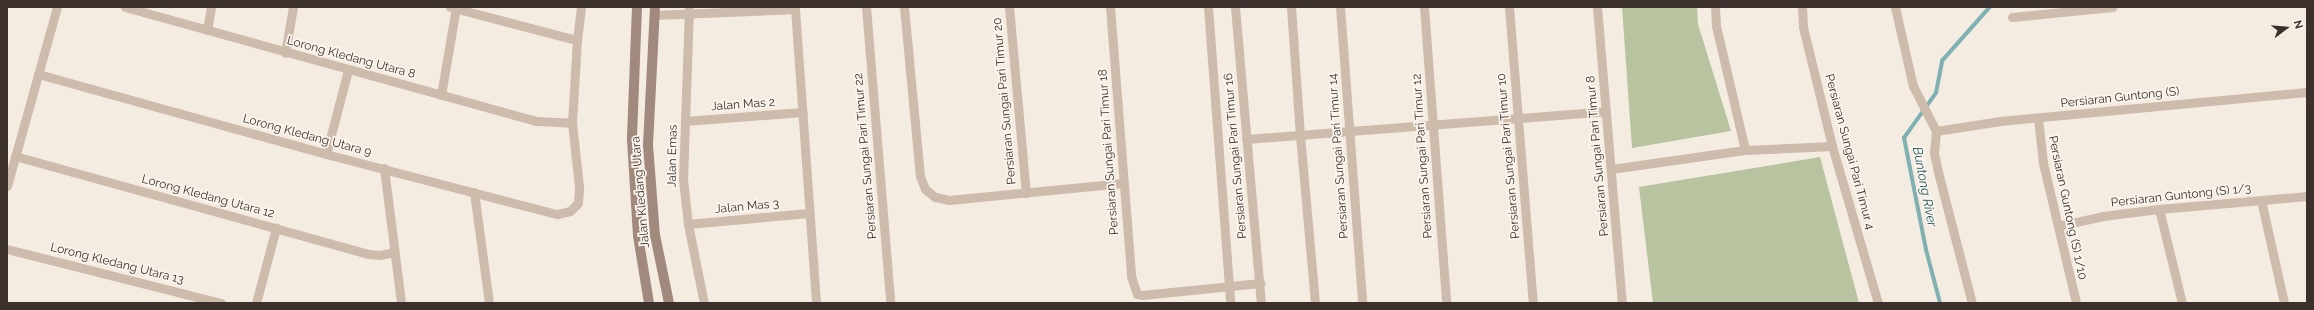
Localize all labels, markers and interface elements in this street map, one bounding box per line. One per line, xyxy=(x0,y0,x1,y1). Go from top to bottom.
north arrow xyxy=(2266,8,2306,48)
street label: Persiaran Sungai Pari Timur 20 xyxy=(990,17,1020,185)
text: N xyxy=(2291,19,2305,30)
street label: Lorong Kledang Utara 8 xyxy=(285,34,417,82)
street label: Persiaran Sungai Pari Timur 18 xyxy=(1096,68,1122,236)
street label: Persiaran Sungai Pari Timur 22 xyxy=(852,72,880,240)
street label: Persiaran Sungai Pari Timur 16 xyxy=(1222,72,1250,240)
street label: Persiaran Sungai Pari Timur 10 xyxy=(1495,72,1523,240)
street label: Persiaran Sungai Pari Timur 4 xyxy=(1821,72,1877,232)
street label: Persiaran Sungai Pari Timur 14 xyxy=(1326,73,1352,239)
street label: Persiaran Sungai Pari Timur 12 xyxy=(1410,73,1436,239)
street label: Persiaran Sungai Pari Timur 8 xyxy=(1584,75,1612,237)
street label: Persiaran Guntong (S) xyxy=(2060,85,2180,111)
street label: Jalan Mas 2 xyxy=(710,96,776,114)
street label: Lorong Kledang Utara 9 xyxy=(241,112,373,160)
street label: Jalan Emas xyxy=(665,125,681,187)
street label: Persiaran Guntong (S) 1/10 xyxy=(2045,135,2089,281)
street label: Jalan Kledang Utara xyxy=(629,136,653,248)
water label: Buntong River xyxy=(1909,146,1939,228)
street label: Lorong Kledang Utara 12 xyxy=(140,172,276,222)
street label: Persiaran Guntong (S) 1/3 xyxy=(2110,181,2252,211)
street label: Jalan Mas 3 xyxy=(714,197,780,217)
street label: Lorong Kledang Utara 13 xyxy=(49,240,185,288)

